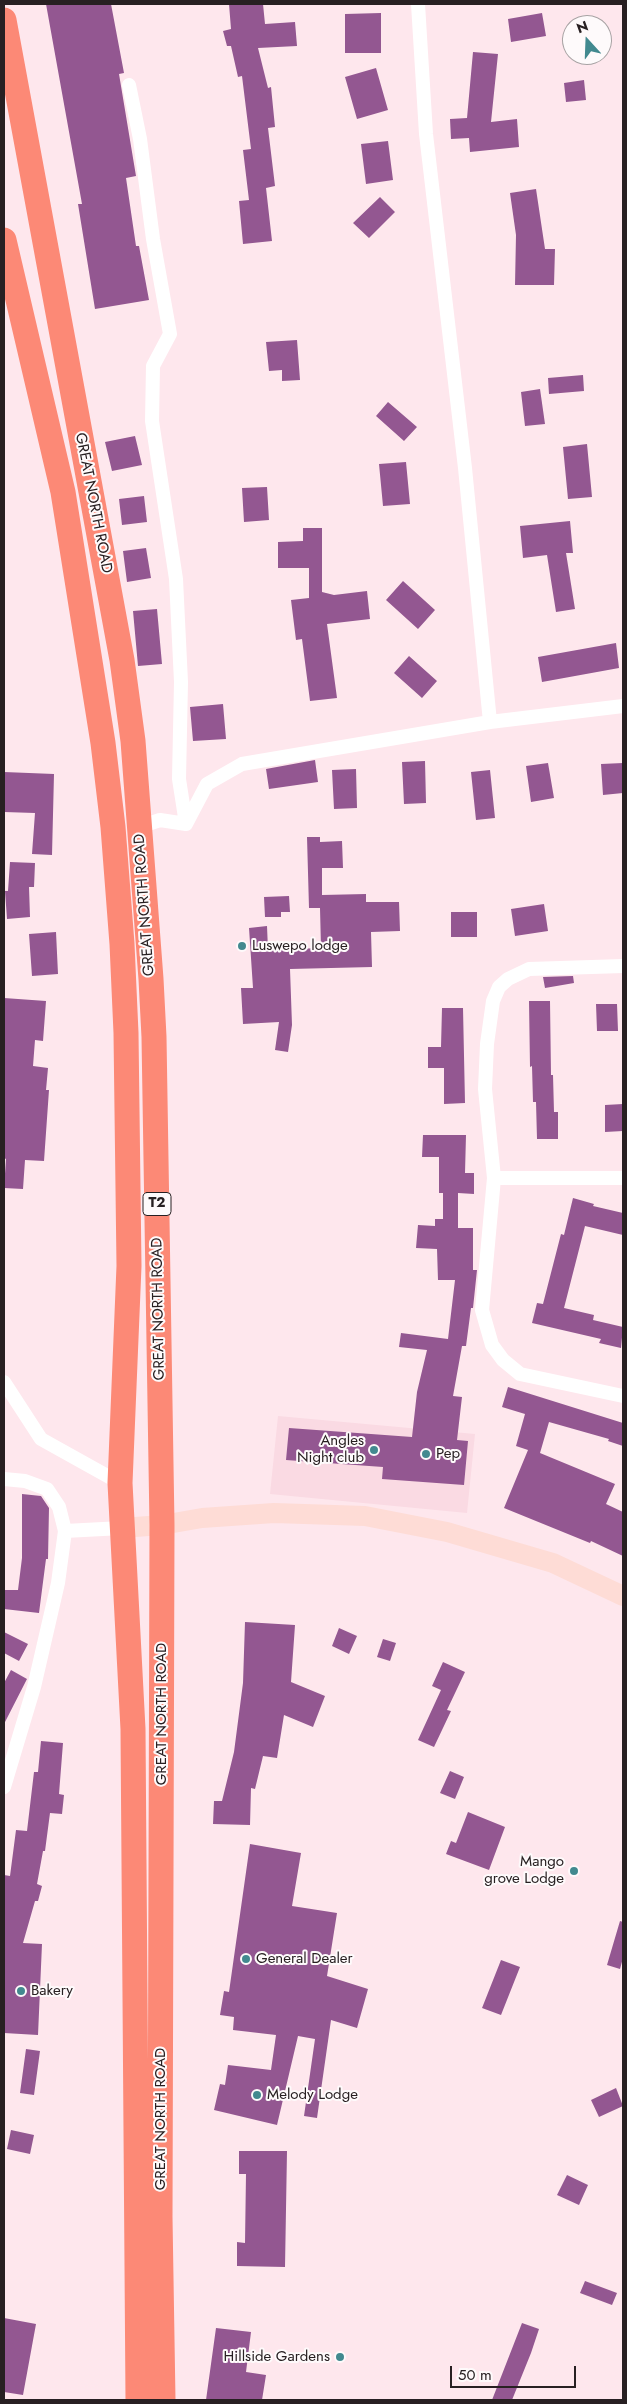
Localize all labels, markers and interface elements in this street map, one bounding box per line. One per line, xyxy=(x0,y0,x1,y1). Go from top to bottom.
north arrow xyxy=(562,15,612,65)
text: N xyxy=(574,16,591,38)
street label: GREAT NORTH ROAD xyxy=(71,431,115,575)
street label: GREAT NORTH ROAD xyxy=(131,833,159,977)
place label: Luswepo lodge xyxy=(252,937,348,955)
marker: Luswepo lodge xyxy=(236,940,248,952)
road number: T2 xyxy=(143,1192,171,1216)
street label: GREAT NORTH ROAD xyxy=(149,1238,169,1380)
place label: Angles Night club xyxy=(297,1432,364,1467)
marker: Angles Night club xyxy=(368,1444,380,1456)
place label: Pep xyxy=(436,1445,460,1463)
marker: Pep xyxy=(420,1448,432,1460)
street label: GREAT NORTH ROAD xyxy=(153,1643,171,1785)
place label: Mango grove Lodge xyxy=(484,1853,564,1888)
marker: Mango grove Lodge xyxy=(568,1865,580,1877)
place label: General Dealer xyxy=(256,1950,353,1968)
marker: General Dealer xyxy=(240,1953,252,1965)
place label: Bakery xyxy=(31,1982,73,2000)
marker: Bakery xyxy=(15,1985,27,1997)
street label: GREAT NORTH ROAD xyxy=(152,2048,170,2190)
place label: Melody Lodge xyxy=(267,2086,358,2104)
marker: Melody Lodge xyxy=(251,2089,263,2101)
place label: Hillside Gardens xyxy=(224,2348,330,2366)
marker: Hillside Gardens xyxy=(334,2351,346,2363)
scale bar xyxy=(452,2356,578,2388)
text: 50 m xyxy=(458,2364,492,2386)

